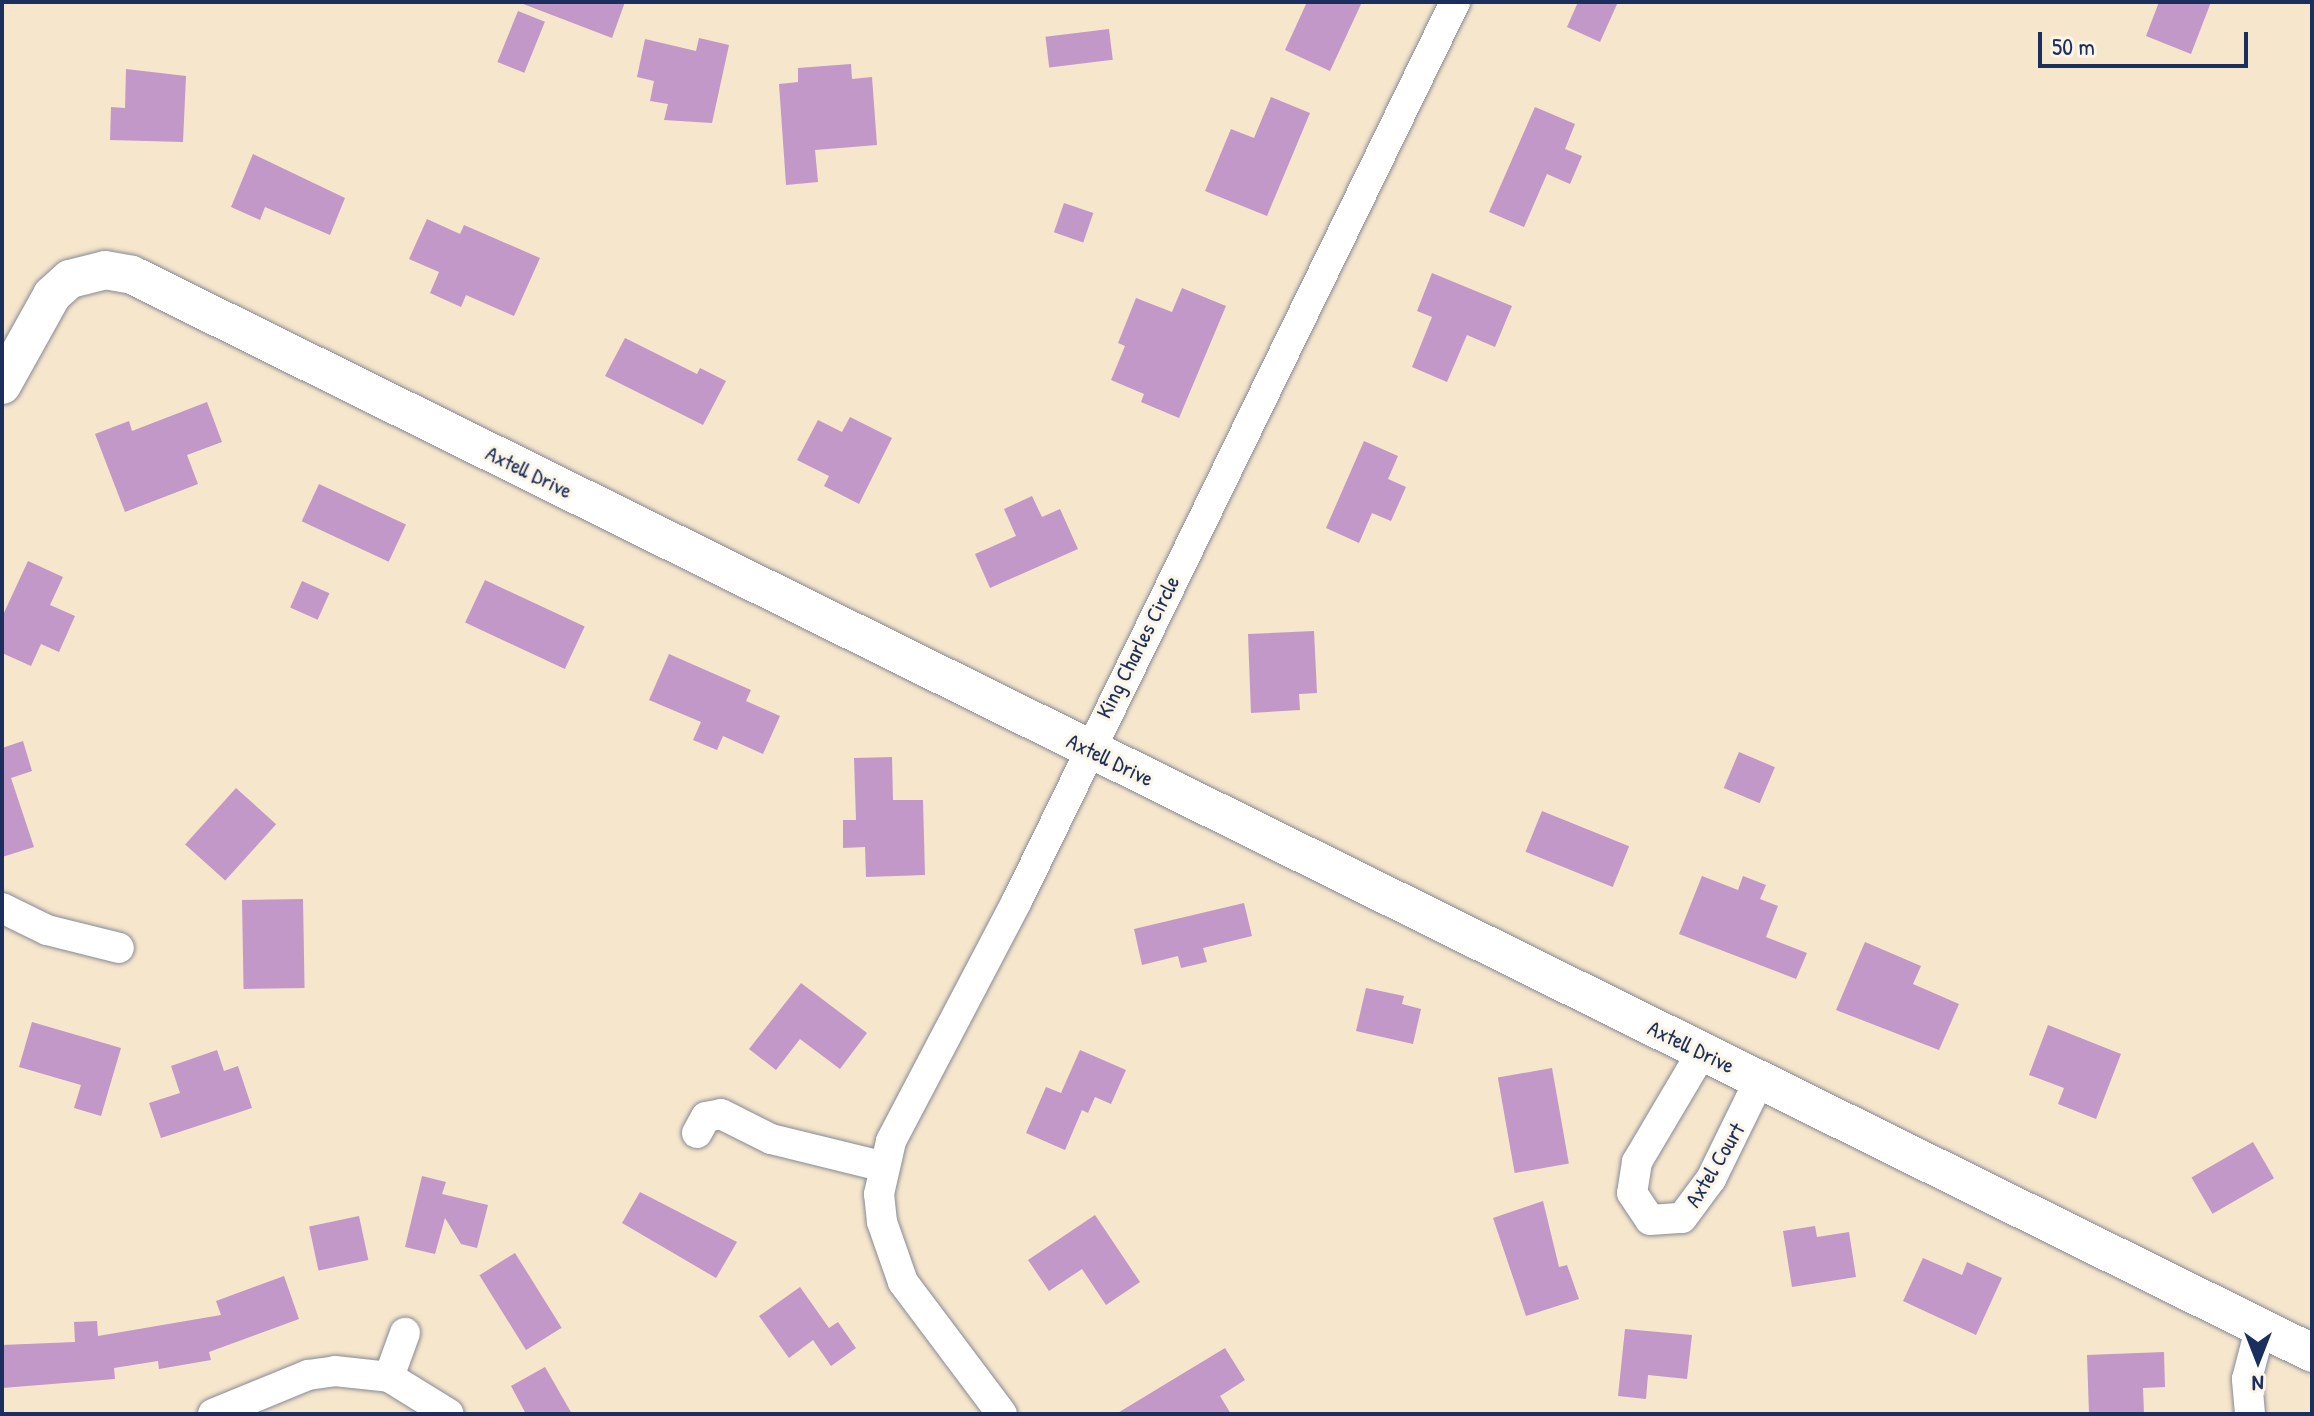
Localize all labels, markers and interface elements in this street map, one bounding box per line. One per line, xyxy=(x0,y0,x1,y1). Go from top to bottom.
scale bar xyxy=(2042,16,2252,66)
text: 50 m xyxy=(2052,30,2095,62)
street label: Axtell Drive xyxy=(481,440,577,504)
street label: King Charles Circle xyxy=(1091,571,1185,723)
street label: Axtell Drive xyxy=(1062,728,1158,792)
street label: Axtell Drive xyxy=(1643,1015,1739,1079)
street label: Axtel Court xyxy=(1680,1118,1750,1212)
north arrow xyxy=(2218,1320,2298,1400)
text: N xyxy=(2252,1369,2264,1399)

